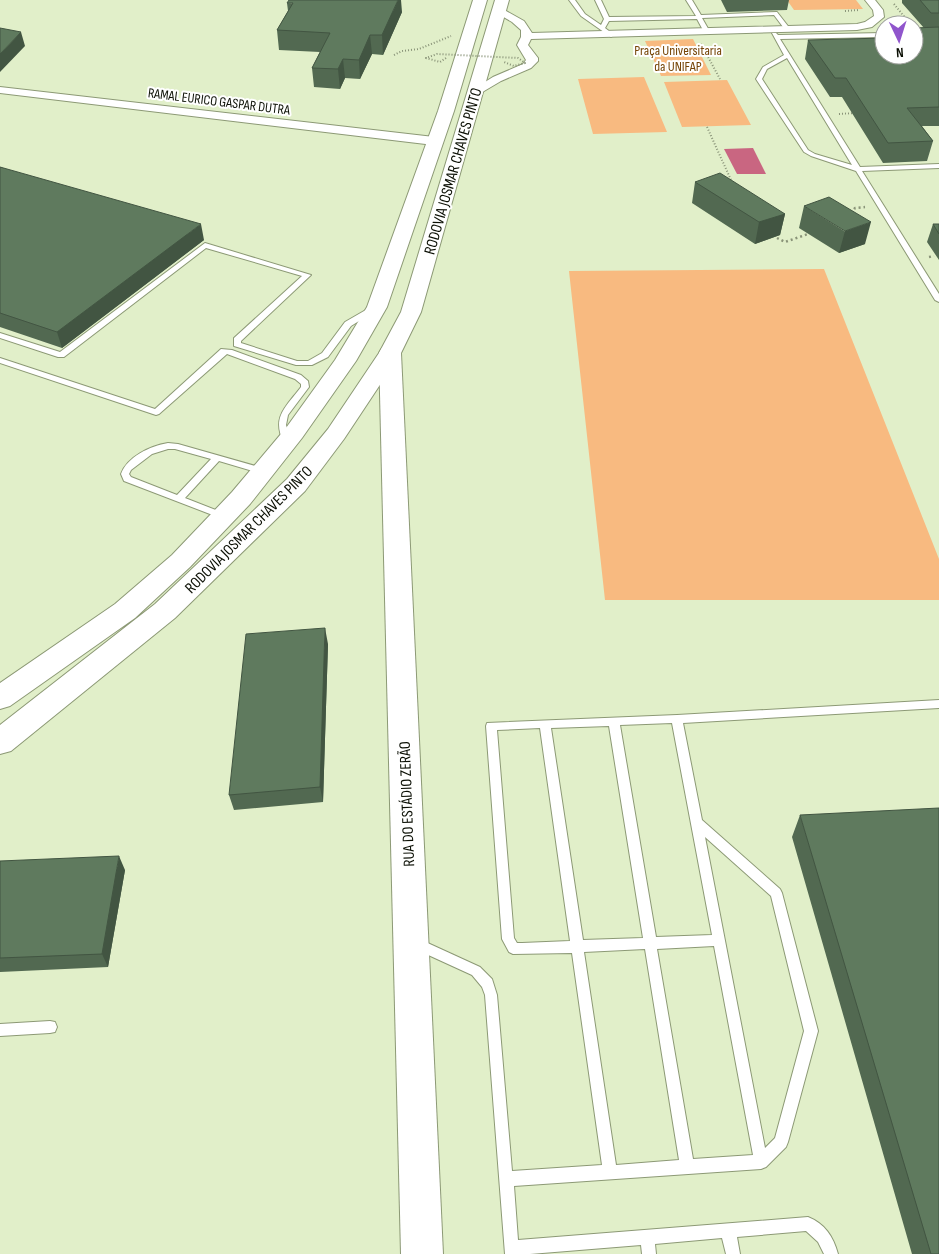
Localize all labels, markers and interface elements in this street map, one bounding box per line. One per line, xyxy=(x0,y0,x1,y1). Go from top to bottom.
north arrow xyxy=(874,15,924,65)
park label: Praça Universitaria da UNIFAP xyxy=(634,42,722,75)
text: N xyxy=(896,44,904,61)
street label: RAMAL EURICO GASPAR DUTRA xyxy=(147,84,292,119)
street label: RODOVIA JOSMAR CHAVES PINTO xyxy=(421,86,486,257)
street label: RODOVIA JOSMAR CHAVES PINTO xyxy=(181,462,317,598)
street label: RUA DO ESTÁDIO ZERÃO xyxy=(396,741,419,867)

